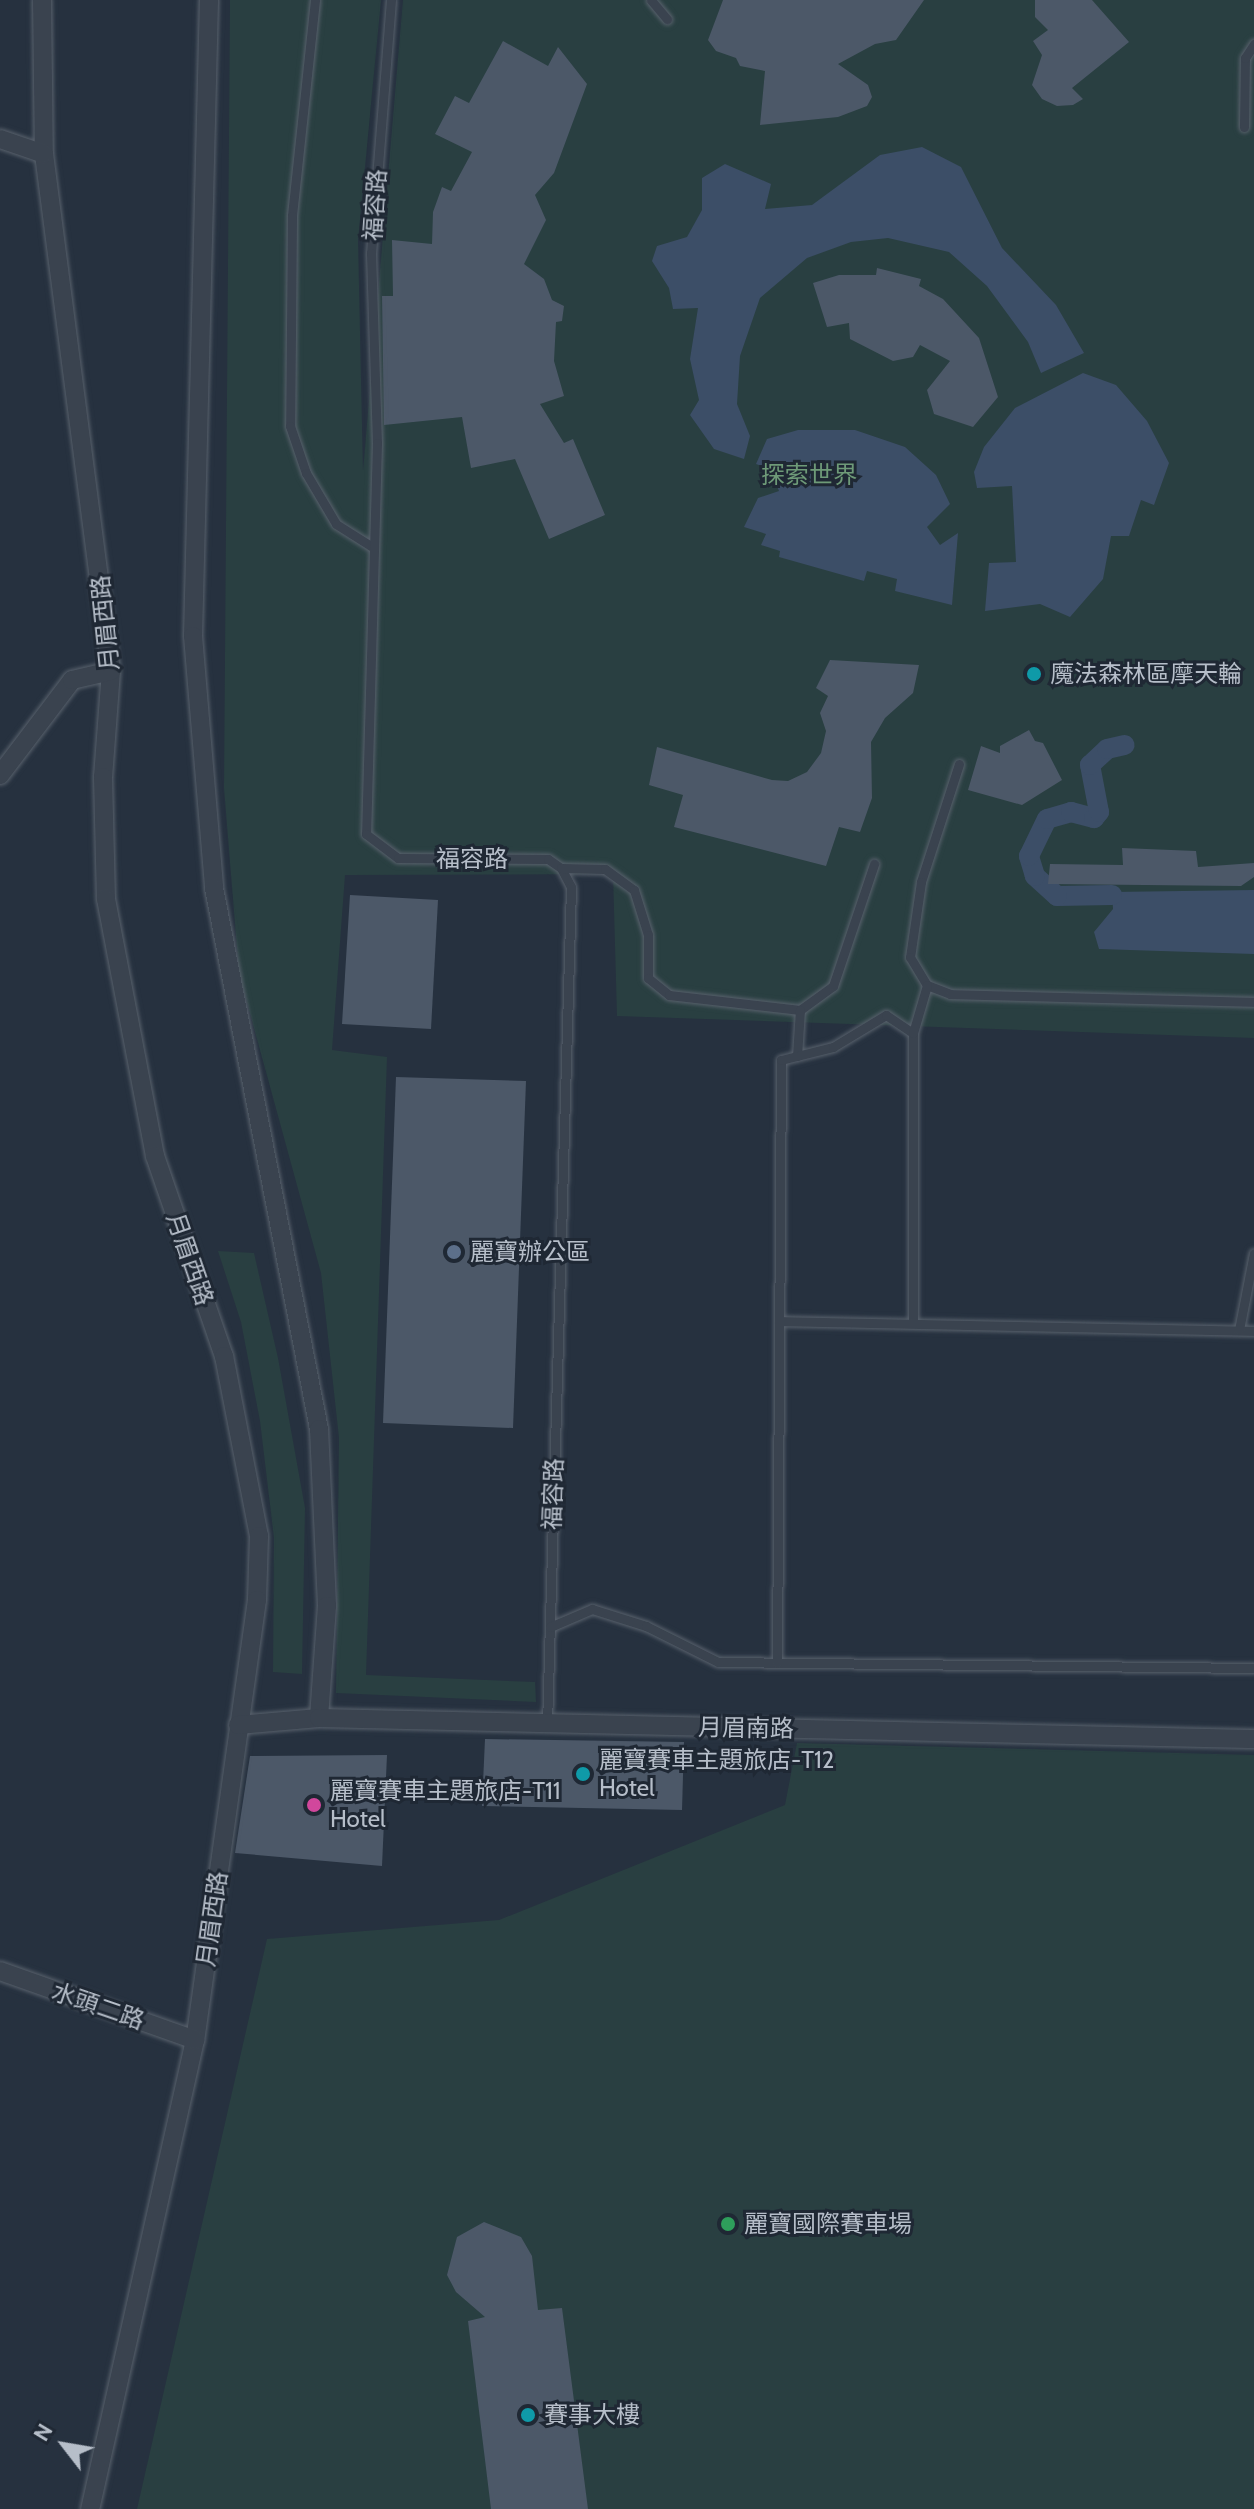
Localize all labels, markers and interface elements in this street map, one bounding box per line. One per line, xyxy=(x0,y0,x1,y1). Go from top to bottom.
street label: 福容路 xyxy=(358,168,392,242)
park label: 探索世界 xyxy=(761,461,857,489)
street label: 月眉西路 xyxy=(86,574,124,672)
place label: 魔法森林區摩天輪 xyxy=(1050,660,1242,688)
marker: 魔法森林區摩天輪 xyxy=(1025,665,1043,683)
street label: 福容路 xyxy=(436,845,508,873)
street label: 月眉西路 xyxy=(161,1209,219,1309)
place label: 麗寶辦公區 xyxy=(470,1238,590,1266)
marker: 麗寶辦公區 xyxy=(445,1243,463,1261)
street label: 福容路 xyxy=(537,1458,569,1530)
street label: 月眉南路 xyxy=(698,1713,794,1743)
place label: 麗寶賽車主題旅店-T12 Hotel xyxy=(599,1746,833,1802)
marker: 麗寶賽車主題旅店-T12 Hotel xyxy=(574,1765,592,1783)
place label: 麗寶賽車主題旅店-T11 Hotel xyxy=(330,1777,560,1833)
marker: 麗寶賽車主題旅店-T11 Hotel xyxy=(305,1796,323,1814)
street label: 月眉西路 xyxy=(191,1869,233,1969)
street label: 水頭二路 xyxy=(48,1977,148,2035)
place label: 麗寶國際賽車場 xyxy=(744,2210,912,2238)
marker: 麗寶國際賽車場 xyxy=(719,2215,737,2233)
place label: 賽事大樓 xyxy=(544,2401,640,2429)
north arrow xyxy=(24,2405,104,2485)
marker: 賽事大樓 xyxy=(519,2406,537,2424)
text: N xyxy=(27,2419,59,2446)

